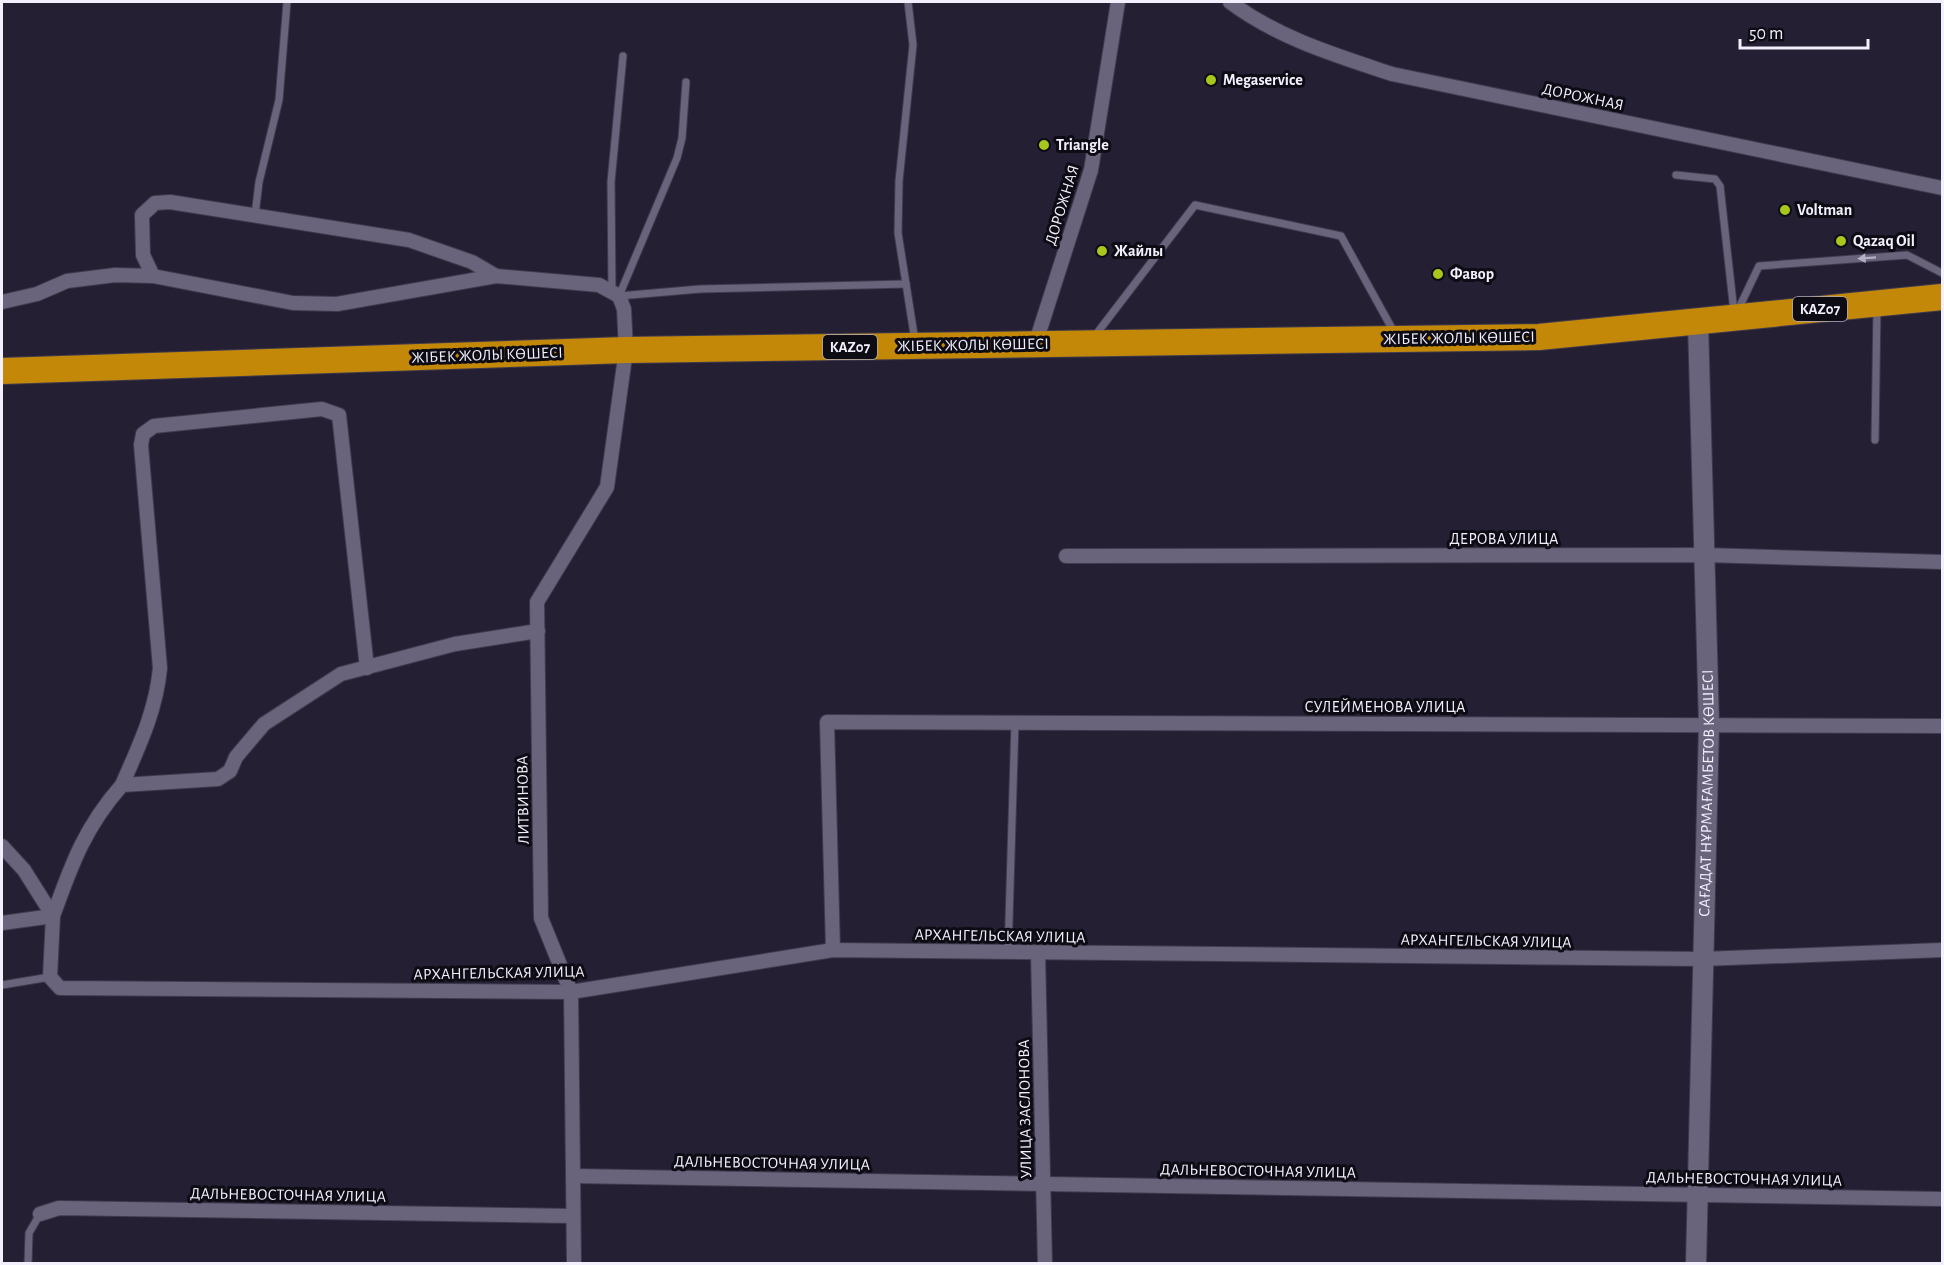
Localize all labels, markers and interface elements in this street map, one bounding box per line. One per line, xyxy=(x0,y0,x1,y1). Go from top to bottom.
scale bar xyxy=(1740,12,1868,50)
text: 50 m xyxy=(1749,25,1783,43)
place label: Megaservice xyxy=(1223,72,1303,88)
marker: Megaservice xyxy=(1204,73,1218,87)
street label: ДОРОЖНАЯ xyxy=(1541,81,1625,113)
place label: Triangle xyxy=(1056,137,1109,153)
marker: Triangle xyxy=(1037,138,1051,152)
street label: ДОРОЖНАЯ xyxy=(1042,163,1082,247)
place label: Voltman xyxy=(1797,202,1852,218)
marker: Voltman xyxy=(1778,203,1792,217)
place label: Qazaq Oil xyxy=(1853,233,1915,250)
marker: Qazaq Oil xyxy=(1834,234,1848,248)
place label: Жайлы xyxy=(1114,243,1163,259)
marker: Жайлы xyxy=(1095,244,1109,258)
one-way arrow xyxy=(1858,254,1877,263)
place label: Фавор xyxy=(1450,266,1494,282)
marker: Фавор xyxy=(1431,267,1445,281)
road number: KAZ07 xyxy=(1793,297,1847,321)
street label: ЖІБЕК ЖОЛЫ КӨШЕСІ xyxy=(1383,329,1535,347)
road number: KAZ07 xyxy=(823,335,877,359)
street label: ЖІБЕК ЖОЛЫ КӨШЕСІ xyxy=(897,336,1049,354)
street label: ЖІБЕК ЖОЛЫ КӨШЕСІ xyxy=(411,344,563,366)
street label: ДЕРОВА УЛИЦА xyxy=(1449,531,1559,547)
street label: САҒАДАТ НҰРМАҒАМБЕТОВ КӨШЕСІ xyxy=(1696,669,1717,917)
street label: СУЛЕЙМЕНОВА УЛИЦА xyxy=(1305,698,1466,715)
street label: ЛИТВИНОВА xyxy=(514,755,532,845)
street label: АРХАНГЕЛЬСКАЯ УЛИЦА xyxy=(914,927,1086,946)
street label: АРХАНГЕЛЬСКАЯ УЛИЦА xyxy=(1400,932,1572,951)
street label: АРХАНГЕЛЬСКАЯ УЛИЦА xyxy=(413,963,585,982)
street label: УЛИЦА ЗАСЛОНОВА xyxy=(1016,1039,1034,1179)
street label: ДАЛЬНЕВОСТОЧНАЯ УЛИЦА xyxy=(674,1153,871,1173)
street label: ДАЛЬНЕВОСТОЧНАЯ УЛИЦА xyxy=(1160,1161,1357,1181)
street label: ДАЛЬНЕВОСТОЧНАЯ УЛИЦА xyxy=(1646,1169,1843,1189)
street label: ДАЛЬНЕВОСТОЧНАЯ УЛИЦА xyxy=(190,1185,387,1205)

